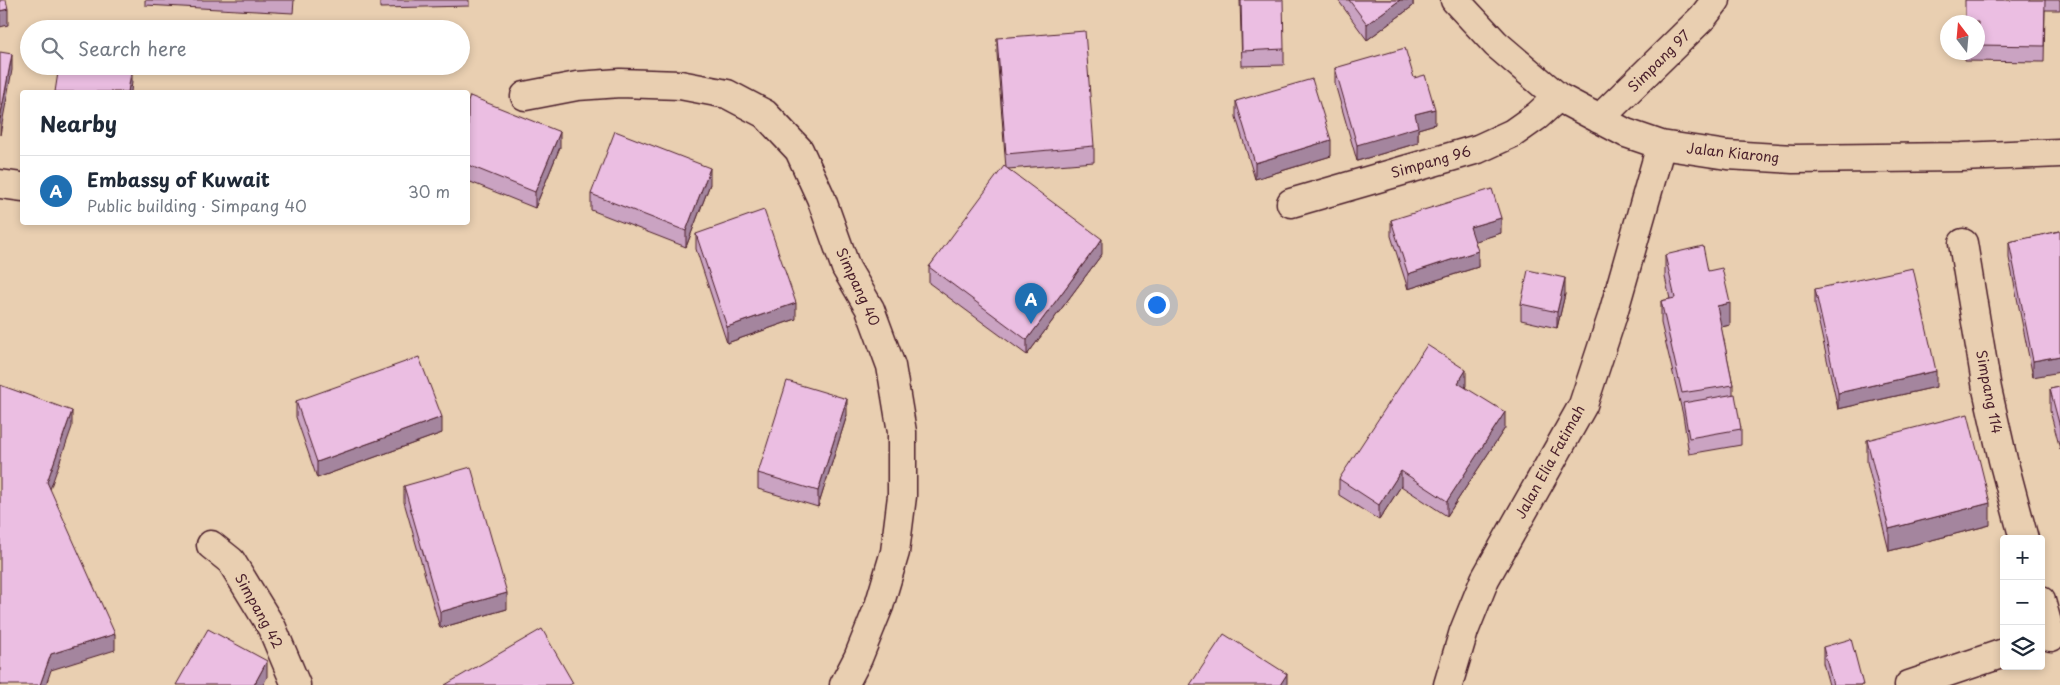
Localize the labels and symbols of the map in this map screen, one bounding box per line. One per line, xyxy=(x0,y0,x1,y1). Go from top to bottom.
north arrow xyxy=(1940,15,1985,60)
street label: Simpang 97 xyxy=(1623,25,1695,97)
street label: Jalan Kiarong xyxy=(1686,137,1781,168)
street label: Simpang 96 xyxy=(1388,140,1474,183)
street label: Simpang 40 xyxy=(831,244,886,329)
pin: A xyxy=(1015,283,1047,324)
your location xyxy=(1144,292,1170,318)
street label: Simpang 114 xyxy=(1971,348,2008,436)
street label: Jalan Elia Fatimah xyxy=(1510,401,1590,523)
street label: Simpang 42 xyxy=(230,570,289,652)

